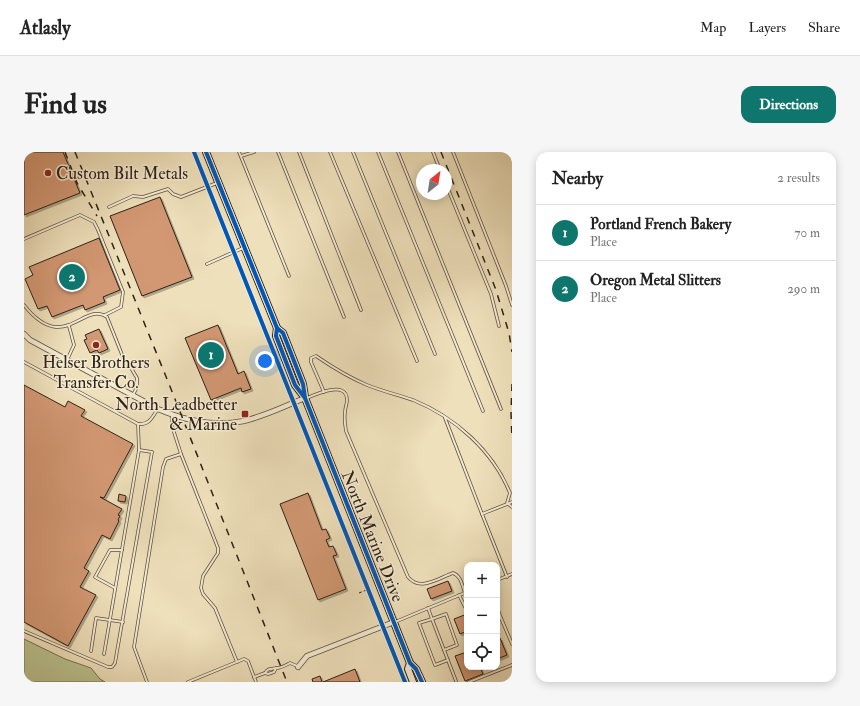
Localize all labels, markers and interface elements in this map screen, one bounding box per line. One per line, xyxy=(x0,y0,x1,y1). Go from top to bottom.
text: Atlasly xyxy=(20,16,71,40)
text: Map xyxy=(700,19,726,36)
text: Layers xyxy=(748,19,786,36)
text: Share xyxy=(808,19,840,36)
button: Directions xyxy=(741,86,836,123)
text: Find us xyxy=(24,87,107,122)
place label: Custom Bilt Metals xyxy=(56,163,188,184)
north arrow xyxy=(416,164,452,200)
marker: Custom Bilt Metals xyxy=(43,168,53,178)
text: Nearby xyxy=(552,168,603,189)
text: 2 results xyxy=(777,170,820,186)
text: Portland French Bakery xyxy=(590,215,731,234)
text: 1 xyxy=(563,225,567,241)
text: 70 m xyxy=(795,225,820,241)
text: Place xyxy=(590,234,617,250)
pin: 2 xyxy=(59,262,85,292)
text: Oregon Metal Slitters xyxy=(590,271,721,290)
text: 2 xyxy=(562,281,568,297)
text: 290 m xyxy=(787,281,820,297)
text: Place xyxy=(590,290,617,306)
marker: Helser Brothers Transfer Co. xyxy=(91,340,101,350)
pin: 1 xyxy=(198,340,224,370)
your location xyxy=(255,351,275,371)
place label: Helser Brothers Transfer Co. xyxy=(42,352,150,393)
place label: North Leadbetter & Marine xyxy=(115,394,238,435)
marker: North Leadbetter & Marine xyxy=(240,409,250,419)
street label: North Marine Drive xyxy=(337,467,408,605)
map controls xyxy=(464,562,500,670)
button: + xyxy=(464,562,500,598)
button: − xyxy=(464,598,500,634)
button: locate xyxy=(464,634,500,670)

